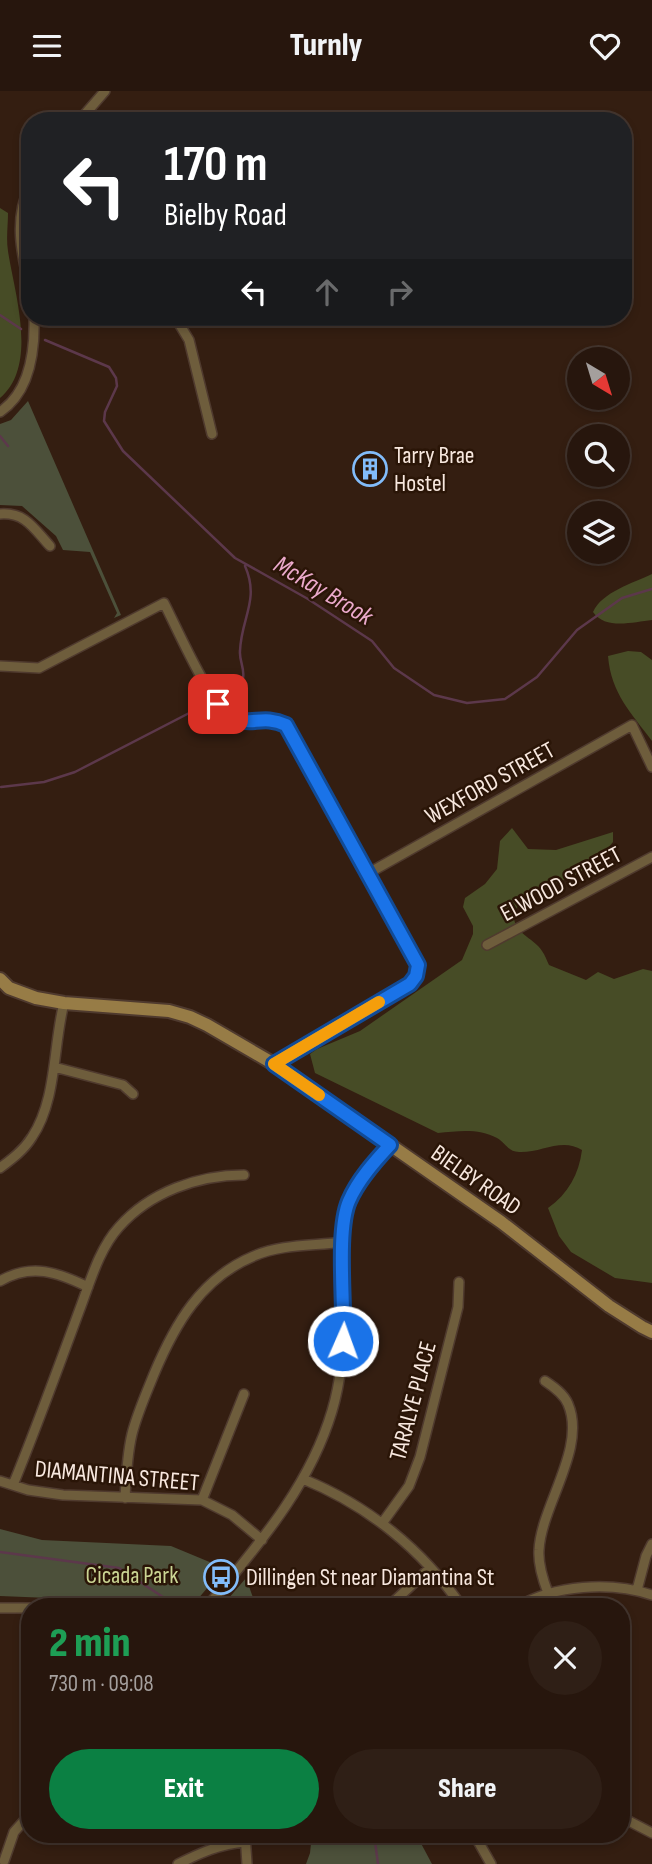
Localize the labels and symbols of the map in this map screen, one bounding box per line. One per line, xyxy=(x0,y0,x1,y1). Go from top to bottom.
north arrow xyxy=(567,347,630,409)
place label: Tarry Brae Hostel xyxy=(394,441,475,498)
building icon: Tarry Brae Hostel xyxy=(351,450,389,488)
water label: McKay Brook xyxy=(268,549,379,633)
pin xyxy=(188,674,248,734)
street label: WEXFORD STREET xyxy=(420,735,560,831)
street label: ELWOOD STREET xyxy=(495,840,627,928)
street label: BIELBY ROAD xyxy=(425,1139,527,1221)
position arrow xyxy=(306,1304,380,1378)
street label: TARALYE PLACE xyxy=(383,1338,443,1464)
street label: DIAMANTINA STREET xyxy=(34,1454,201,1498)
bus stop icon: Dillingen St near Diamantina St xyxy=(202,1558,240,1596)
park label: Cicada Park xyxy=(86,1561,178,1590)
place label: Dillingen St near Diamantina St xyxy=(246,1563,494,1592)

